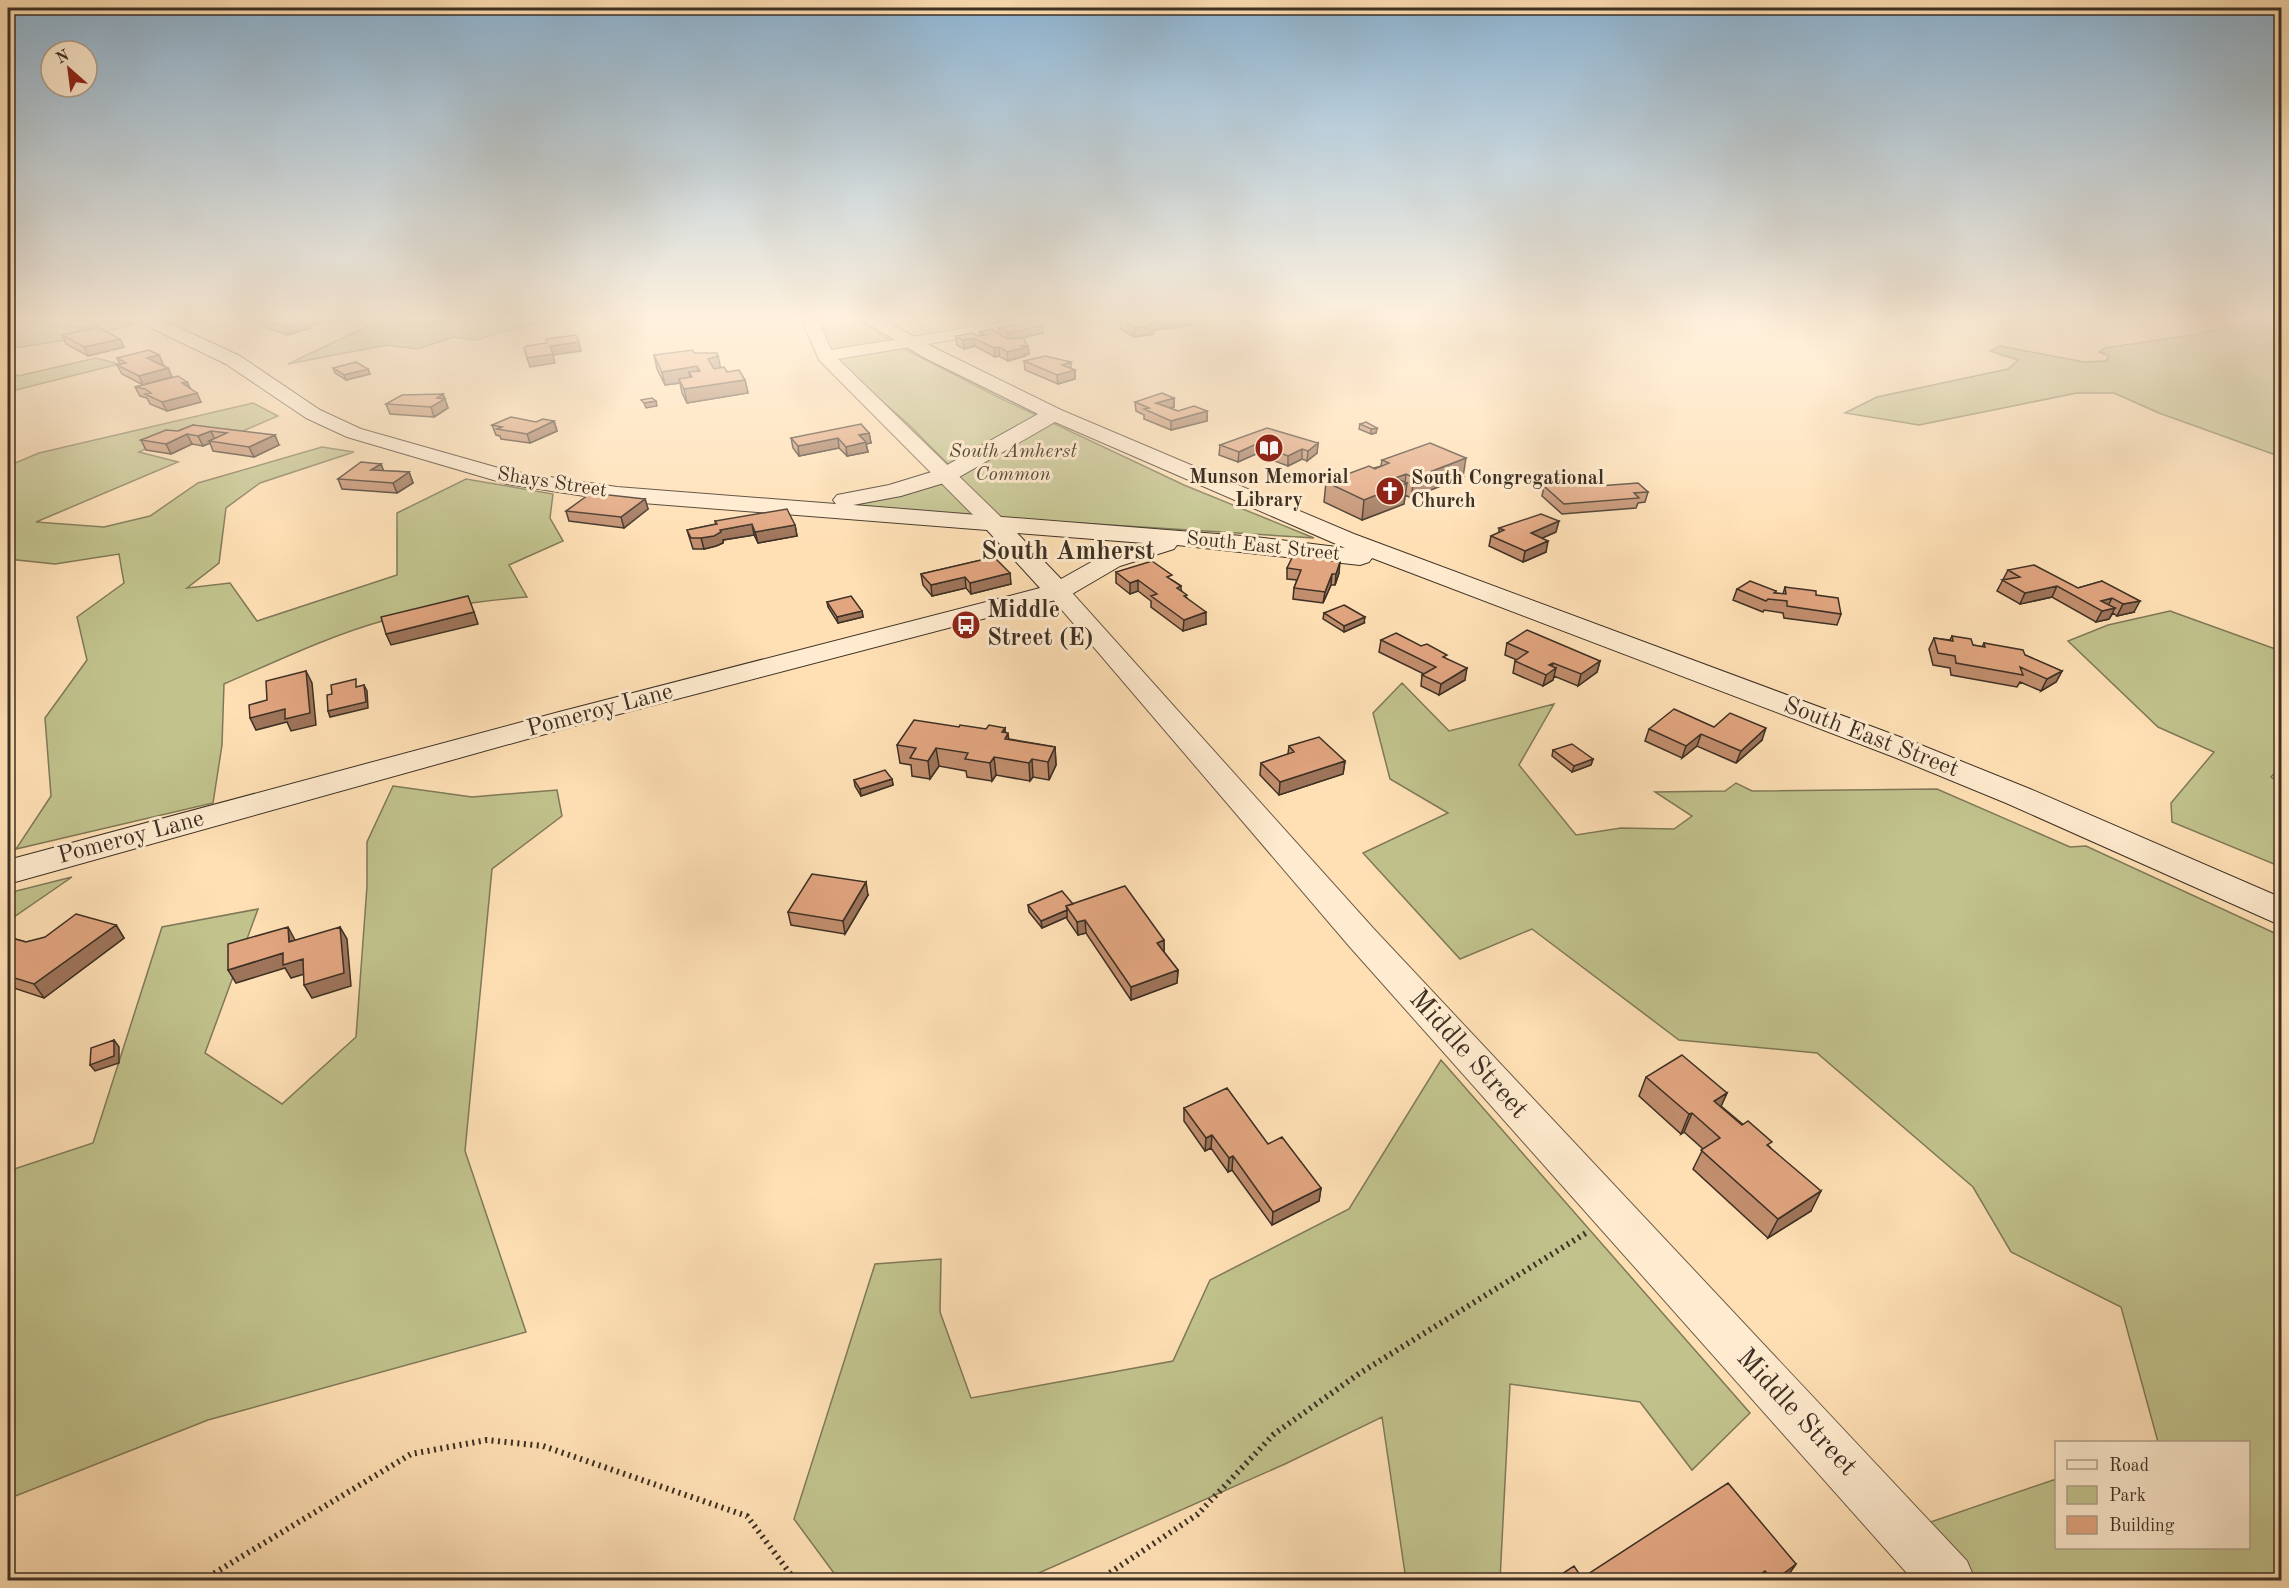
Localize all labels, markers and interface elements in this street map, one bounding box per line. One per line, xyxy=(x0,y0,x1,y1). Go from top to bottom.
north arrow xyxy=(39,39,99,99)
text: N xyxy=(54,47,73,67)
library icon: Munson Memorial Library xyxy=(1253,432,1285,464)
park label: South Amherst Common xyxy=(949,442,1078,485)
street label: Shays Street xyxy=(496,464,608,502)
place label: Munson Memorial Library xyxy=(1189,468,1349,511)
place label: South Congregational Church xyxy=(1411,469,1604,512)
church icon: South Congregational Church xyxy=(1374,475,1406,507)
street label: South East Street xyxy=(1185,529,1341,565)
district label: South Amherst xyxy=(981,539,1155,565)
place label: Middle Street (E) xyxy=(987,599,1093,651)
bus stop icon: Middle Street (E) xyxy=(950,609,982,641)
street label: Pomeroy Lane xyxy=(524,680,676,742)
street label: South East Street xyxy=(1780,694,1962,782)
street label: Pomeroy Lane xyxy=(55,807,207,869)
street label: Middle Street xyxy=(1403,985,1533,1125)
street label: Middle Street xyxy=(1730,1344,1862,1482)
legend xyxy=(2055,1441,2250,1549)
text: Road xyxy=(2109,1457,2149,1475)
text: Park xyxy=(2109,1487,2146,1505)
text: Building xyxy=(2109,1517,2175,1535)

